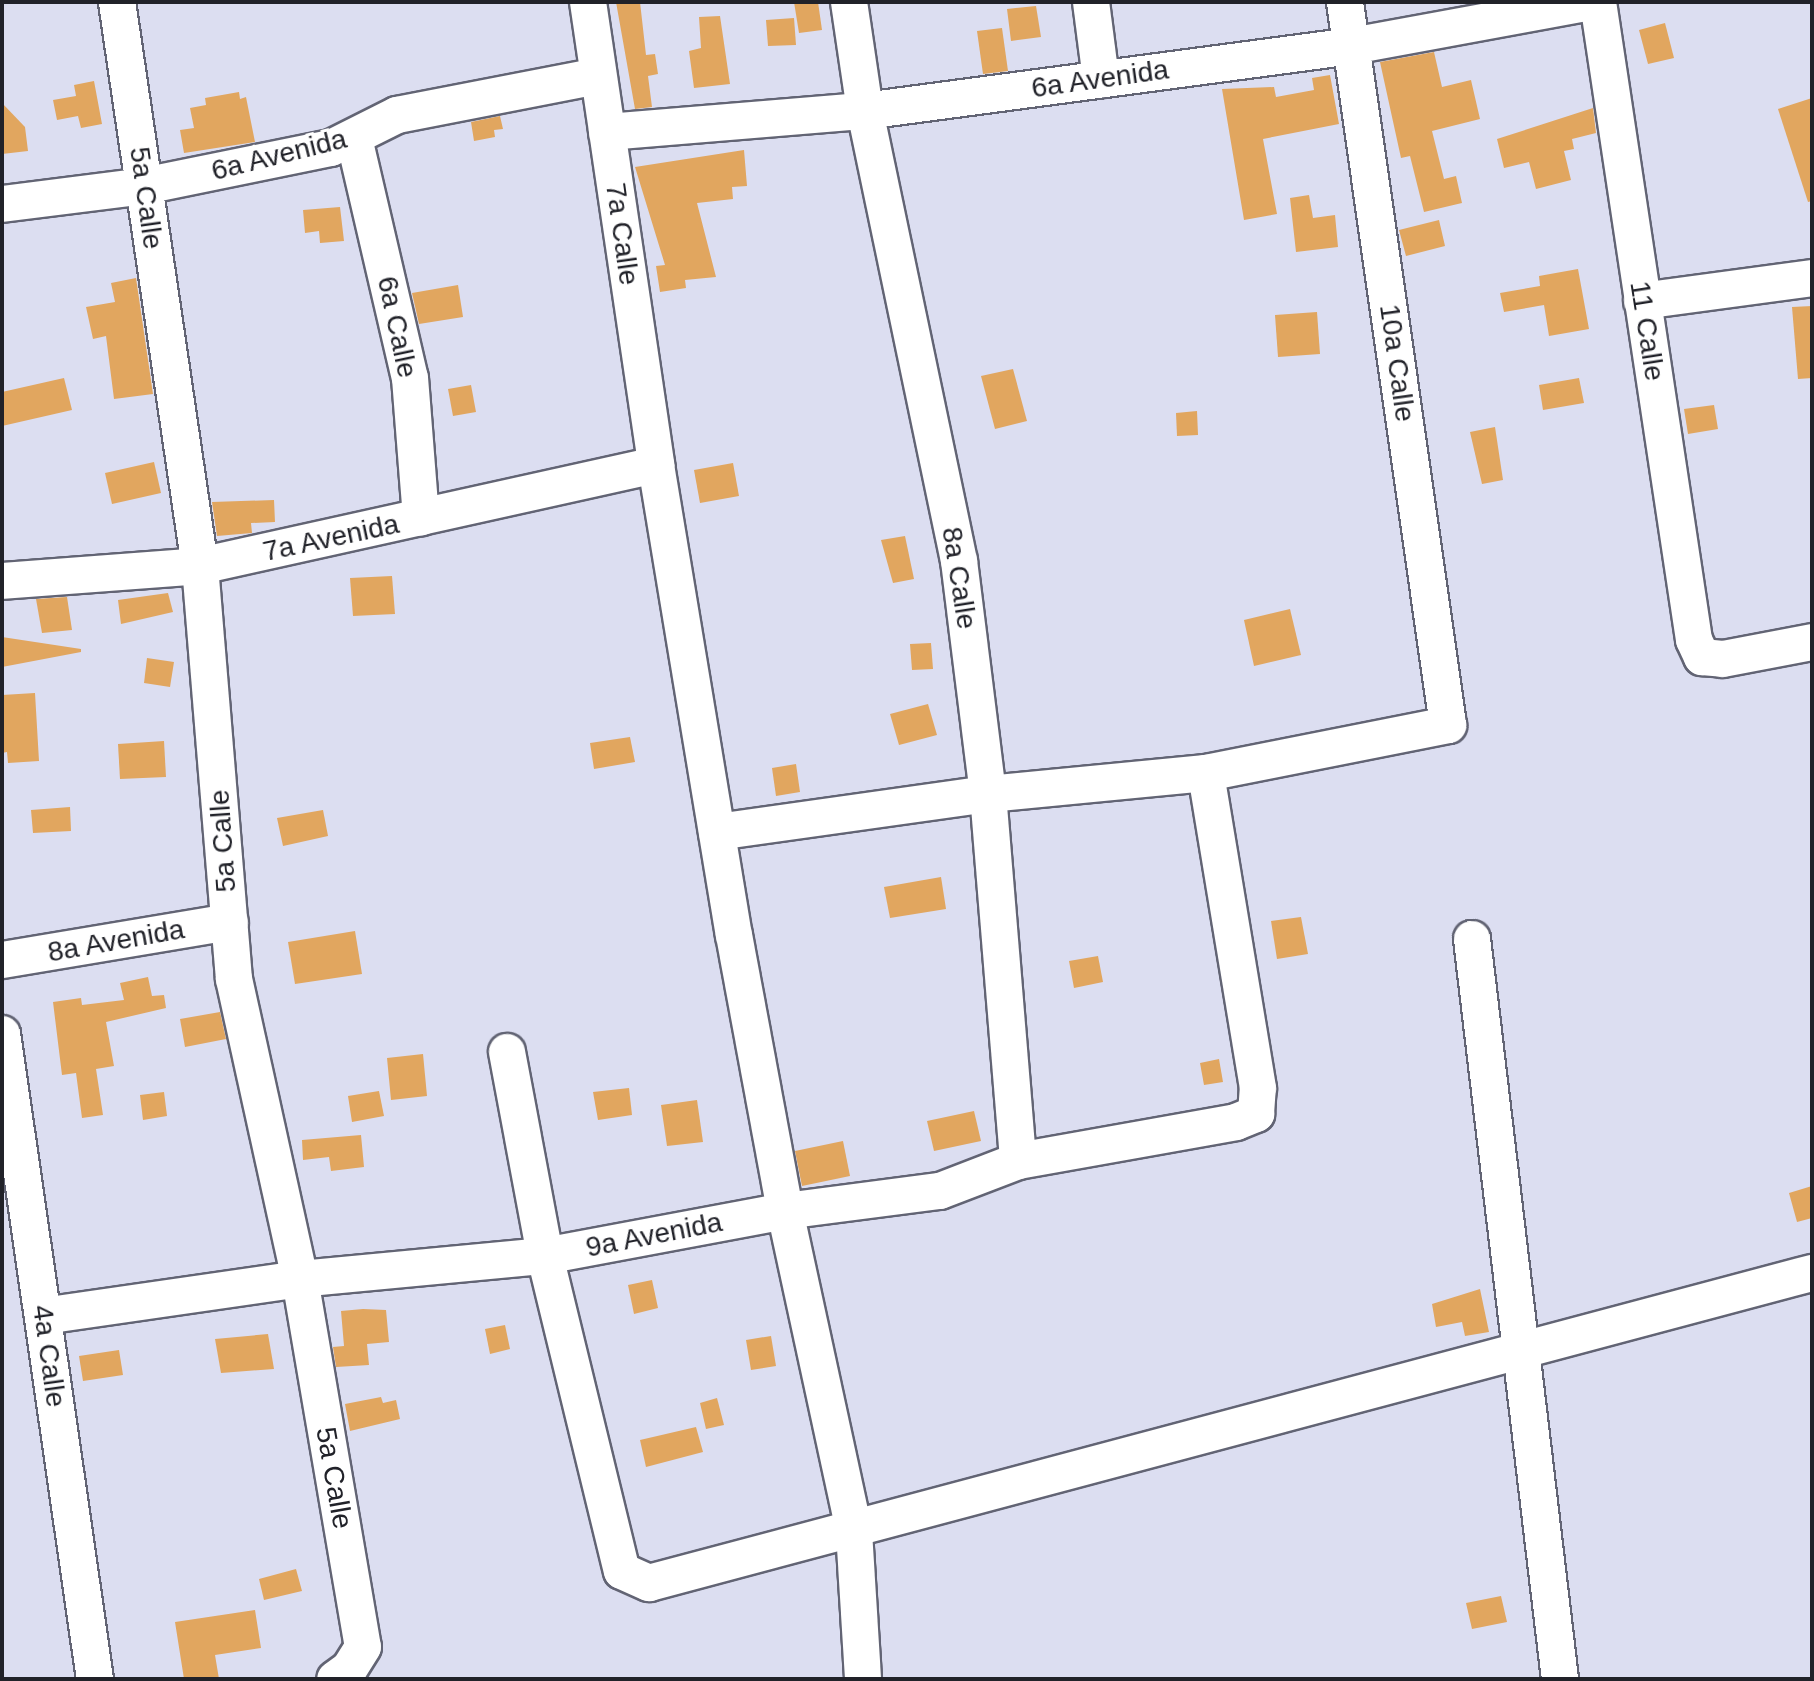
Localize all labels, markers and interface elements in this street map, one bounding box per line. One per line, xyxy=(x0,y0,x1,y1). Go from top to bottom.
street label: 6a Avenida xyxy=(1029,53,1171,105)
street label: 6a Avenida xyxy=(207,122,351,188)
street label: 5a Calle xyxy=(122,145,170,251)
street label: 7a Calle xyxy=(598,181,646,287)
street label: 6a Calle xyxy=(370,273,424,381)
street label: 11 Calle xyxy=(1623,279,1671,383)
street label: 10a Calle xyxy=(1372,302,1422,424)
street label: 7a Avenida xyxy=(259,507,403,569)
street label: 8a Calle xyxy=(934,525,984,631)
street label: 5a Calle xyxy=(203,789,243,893)
street label: 8a Avenida xyxy=(44,912,188,970)
street label: 9a Avenida xyxy=(582,1205,726,1265)
street label: 4a Calle xyxy=(25,1303,73,1409)
street label: 5a Calle xyxy=(309,1424,359,1532)

